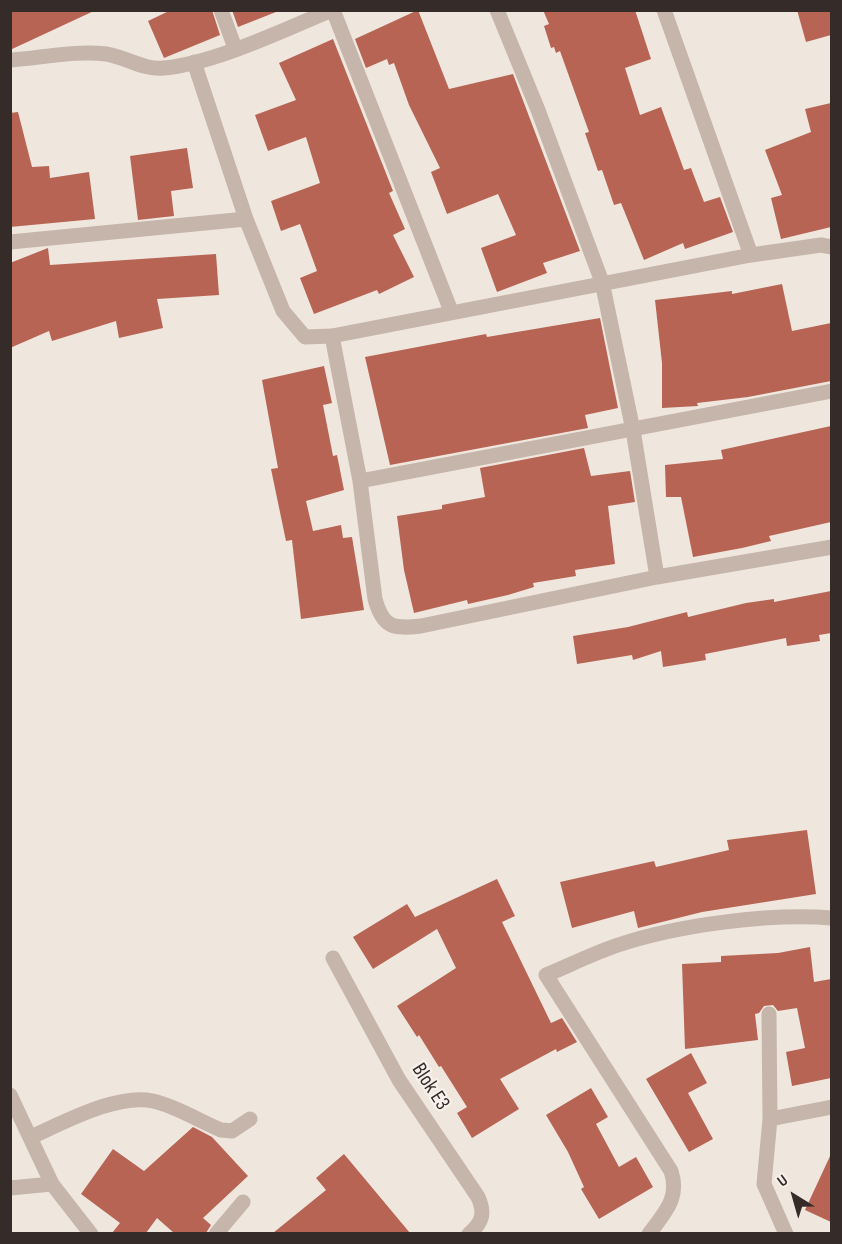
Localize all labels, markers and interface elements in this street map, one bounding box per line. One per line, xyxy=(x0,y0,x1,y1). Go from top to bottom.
street label: Blok E3 xyxy=(406,1059,454,1115)
north arrow xyxy=(764,1166,824,1226)
text: U xyxy=(774,1171,792,1191)

